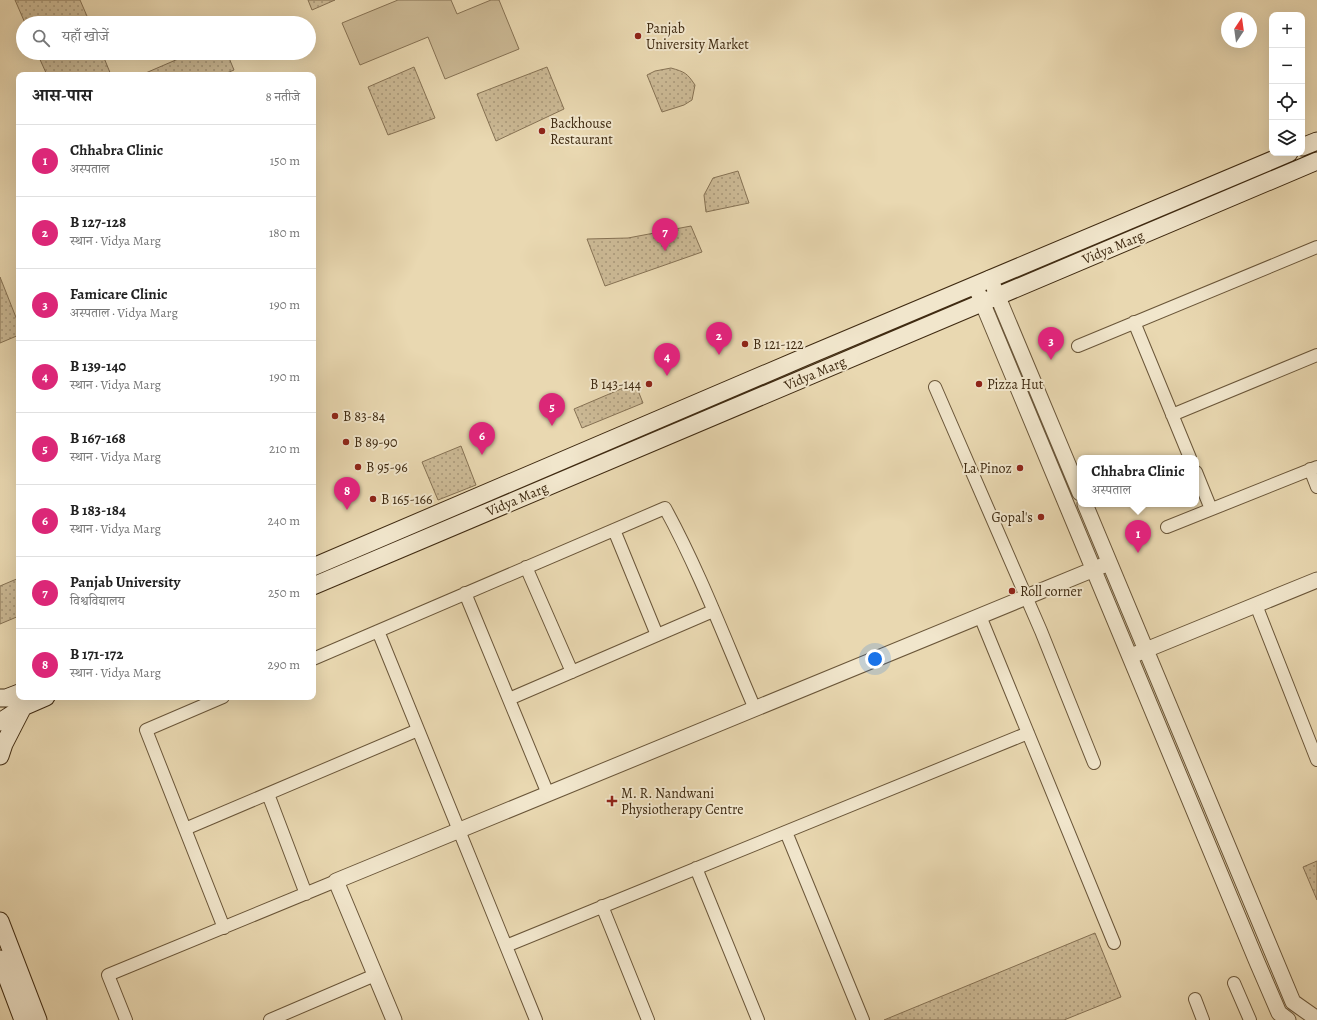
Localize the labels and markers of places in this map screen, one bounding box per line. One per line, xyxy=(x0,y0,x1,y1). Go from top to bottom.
place label: Panjab University Market xyxy=(646,19,749,54)
marker: Panjab University Market xyxy=(633,31,643,41)
place label: Backhouse Restaurant xyxy=(550,114,613,149)
marker: Backhouse Restaurant xyxy=(537,126,547,136)
pin: 7 xyxy=(652,218,678,251)
pin: 2 xyxy=(706,322,732,355)
pin: 3 xyxy=(1038,327,1064,360)
place label: B 121-122 xyxy=(753,335,804,354)
marker: B 121-122 xyxy=(740,339,750,349)
pin: 4 xyxy=(654,343,680,376)
place label: B 143-144 xyxy=(590,375,641,394)
place label: Pizza Hut xyxy=(987,375,1044,394)
marker: B 143-144 xyxy=(644,379,654,389)
marker: Pizza Hut xyxy=(974,379,984,389)
pin: 5 xyxy=(539,393,565,426)
place label: B 83-84 xyxy=(343,407,385,426)
marker: B 83-84 xyxy=(330,411,340,421)
pin: 6 xyxy=(469,422,495,455)
place label: B 89-90 xyxy=(354,433,397,452)
marker: B 89-90 xyxy=(341,437,351,447)
place label: B 95-96 xyxy=(366,458,408,477)
place label: La Pinoz xyxy=(963,459,1012,478)
marker: B 95-96 xyxy=(353,462,363,472)
marker: La Pinoz xyxy=(1015,463,1025,473)
pin: 8 xyxy=(334,477,360,510)
place label: B 165-166 xyxy=(381,490,432,509)
marker: B 165-166 xyxy=(368,494,378,504)
place label: Gopal's xyxy=(992,508,1033,527)
marker: Gopal's xyxy=(1036,512,1046,522)
pin: 1 xyxy=(1125,520,1151,553)
place label: Roll corner xyxy=(1020,582,1083,601)
marker: Roll corner xyxy=(1007,586,1017,596)
place label: M. R. Nandwani Physiotherapy Centre xyxy=(621,784,744,819)
marker: M. R. Nandwani Physiotherapy Centre xyxy=(606,795,618,807)

